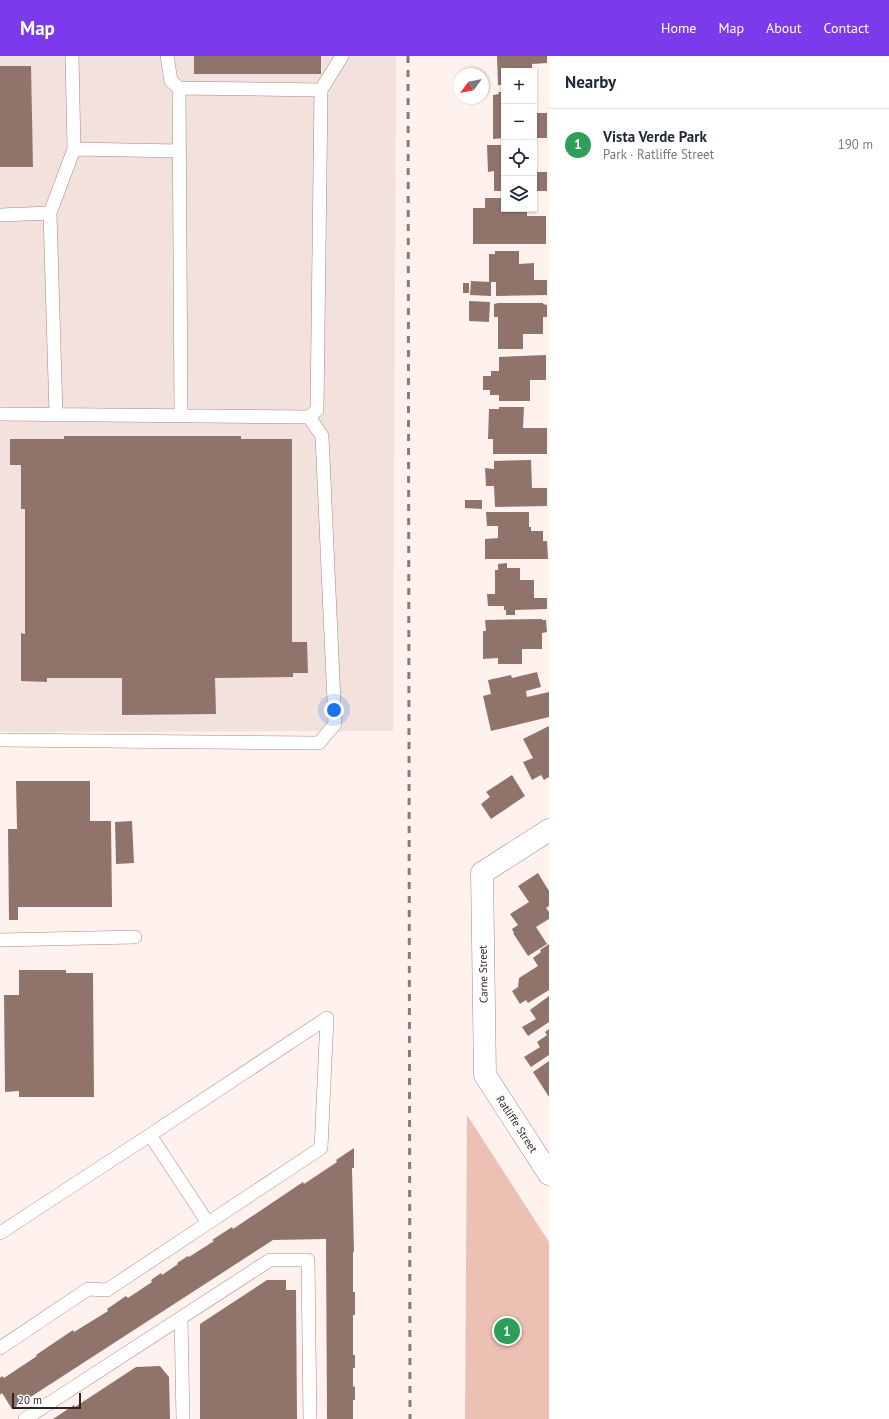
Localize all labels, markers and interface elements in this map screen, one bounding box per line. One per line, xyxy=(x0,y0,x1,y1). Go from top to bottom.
text: Map xyxy=(20,16,55,40)
text: Home xyxy=(661,19,696,37)
text: Map xyxy=(718,19,744,37)
text: About xyxy=(766,19,802,37)
text: Contact xyxy=(824,19,869,37)
north arrow xyxy=(453,68,489,104)
map controls xyxy=(501,68,537,212)
button: + xyxy=(501,68,537,104)
text: Nearby xyxy=(565,71,616,93)
button: − xyxy=(501,104,537,140)
text: Vista Verde Park xyxy=(603,127,707,146)
text: 1 xyxy=(574,136,582,153)
text: 190 m xyxy=(838,136,873,153)
button: locate xyxy=(501,140,537,176)
text: Park · Ratliffe Street xyxy=(603,146,714,163)
button: layers xyxy=(501,176,537,212)
your location xyxy=(324,700,344,720)
street label: Carne Street xyxy=(475,945,491,1003)
street label: Ratliffe Street xyxy=(493,1093,541,1155)
pin: 1 xyxy=(494,1316,520,1346)
scale bar xyxy=(12,1391,81,1410)
text: 20 m xyxy=(18,1393,42,1407)

